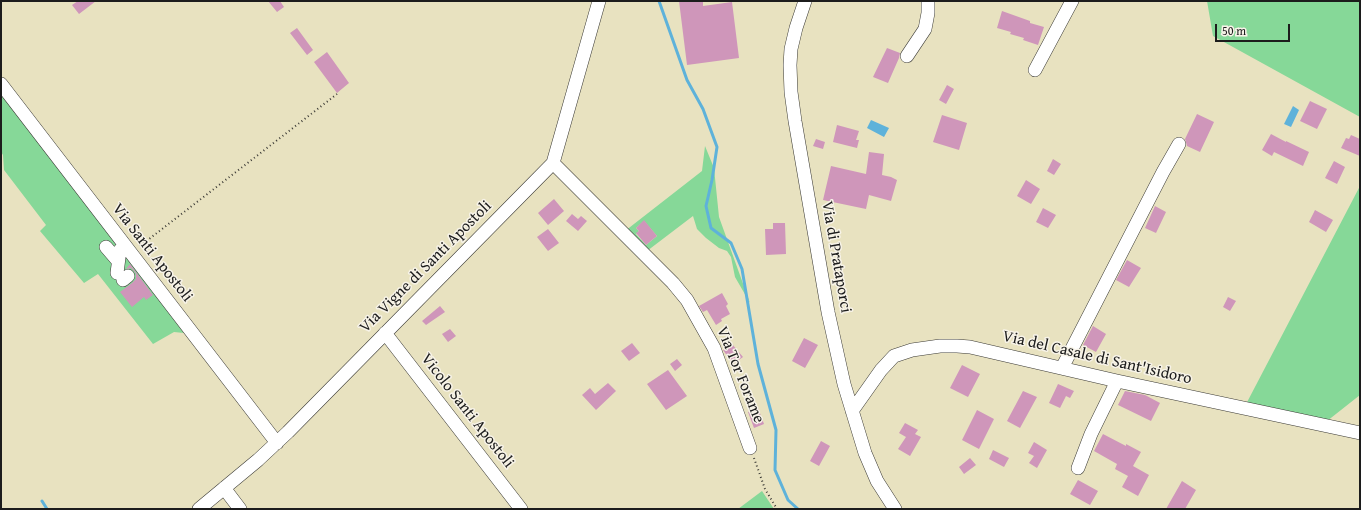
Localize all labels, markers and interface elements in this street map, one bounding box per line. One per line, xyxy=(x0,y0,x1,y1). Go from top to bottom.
scale bar xyxy=(1217,16,1292,42)
text: 50 m xyxy=(1222,22,1246,39)
street label: Via Vigne di Santi Apostoli xyxy=(356,197,496,337)
street label: Via Santi Apostoli xyxy=(108,200,196,306)
street label: Via di Prataporci xyxy=(817,200,855,314)
street label: Via Tor Forame xyxy=(712,324,768,426)
street label: Via del Casale di Sant'Isidoro xyxy=(1001,327,1193,389)
street label: Vicolo Santi Apostoli xyxy=(416,350,518,472)

